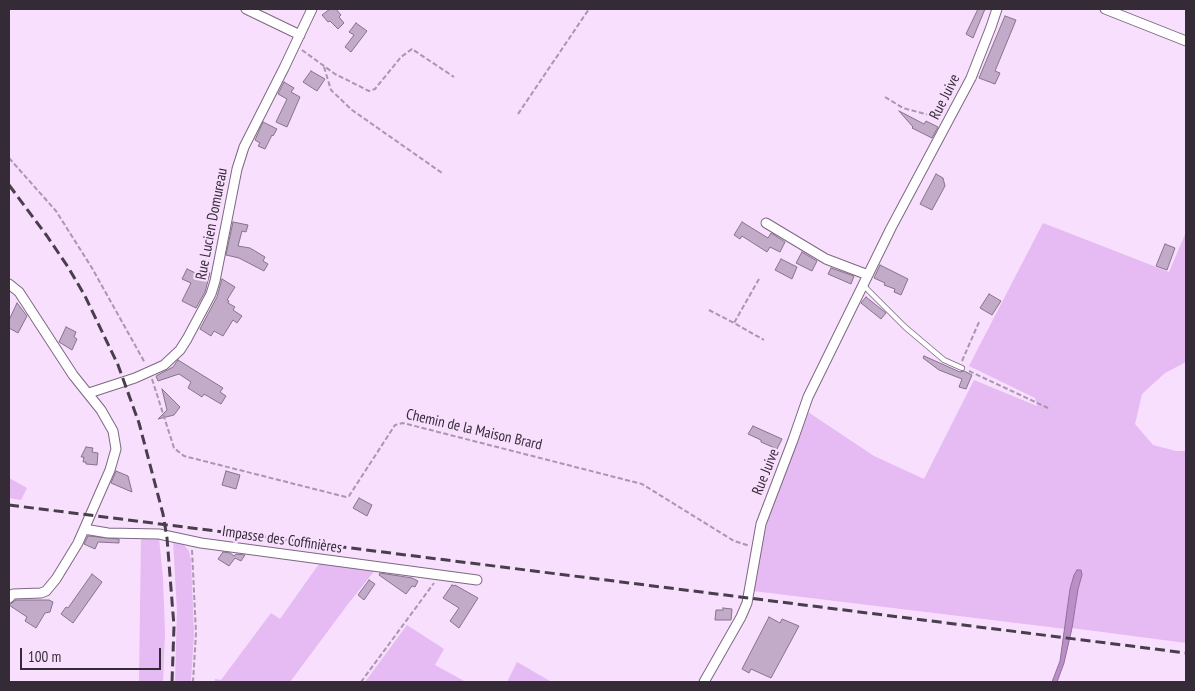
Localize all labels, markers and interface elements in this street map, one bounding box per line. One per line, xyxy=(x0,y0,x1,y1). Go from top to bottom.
street label: Rue Juive xyxy=(926,71,964,123)
street label: Rue Lucien Domureau xyxy=(192,167,232,281)
street label: Chemin de la Maison Brard xyxy=(404,406,544,454)
street label: Rue Juive xyxy=(749,446,783,498)
street label: Impasse des Coffinières xyxy=(221,523,343,557)
scale bar xyxy=(22,638,164,670)
text: 100 m xyxy=(28,647,61,666)

